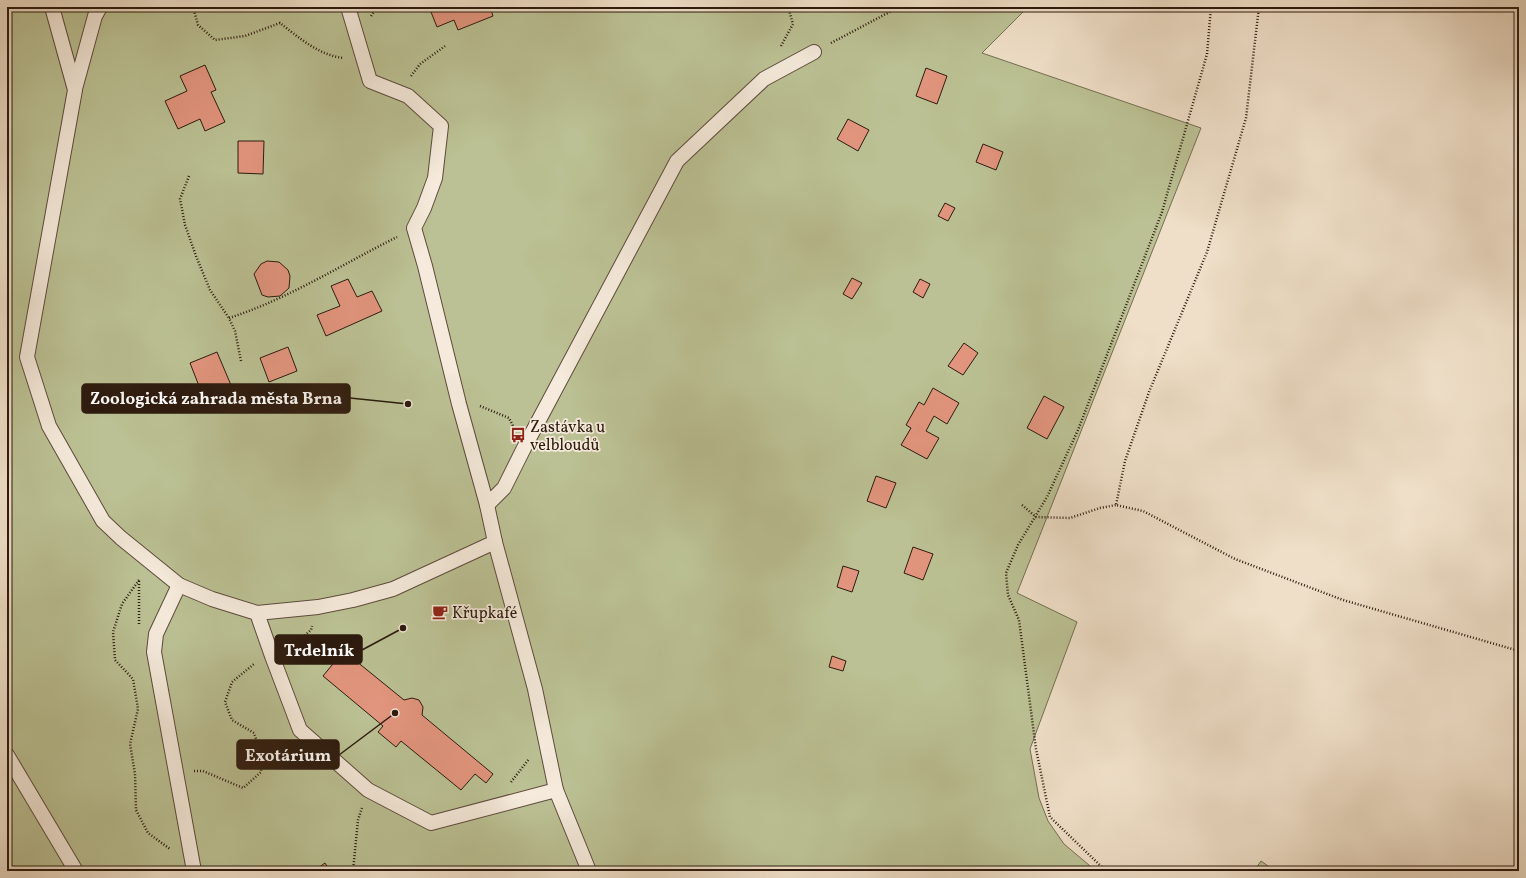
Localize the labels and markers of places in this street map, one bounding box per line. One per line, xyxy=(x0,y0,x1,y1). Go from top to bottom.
callout: Zoologická zahrada města Brna xyxy=(82,384,350,413)
place label: Zastávka u velbloudů xyxy=(530,417,605,457)
bus stop icon: Zastávka u velbloudů xyxy=(509,426,527,444)
cafe icon: Křupkafé xyxy=(431,603,449,621)
place label: Křupkafé xyxy=(452,603,517,625)
callout: Trdelník xyxy=(275,635,362,664)
callout: Exotárium xyxy=(237,740,339,769)

